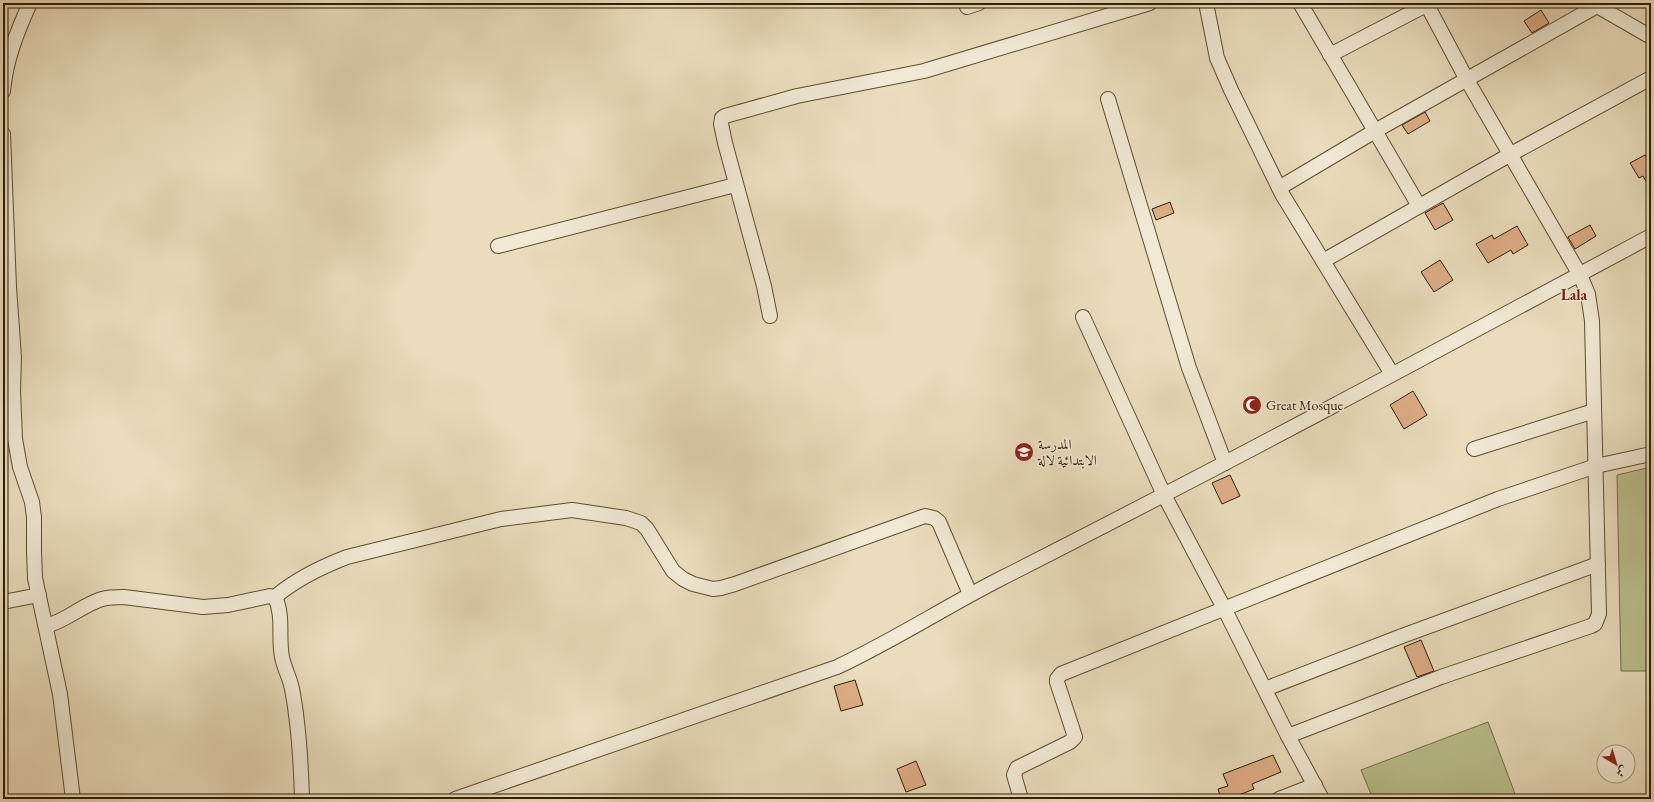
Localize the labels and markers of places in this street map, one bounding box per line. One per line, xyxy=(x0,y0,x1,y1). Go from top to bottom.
mosque icon: Great Mosque xyxy=(1241,394,1263,416)
place label: Great Mosque xyxy=(1266,396,1344,414)
place label: المدرسة الابتدائية لالة xyxy=(1037,435,1097,469)
school or university icon: المدرسة الابتدائية لالة xyxy=(1013,441,1035,463)

